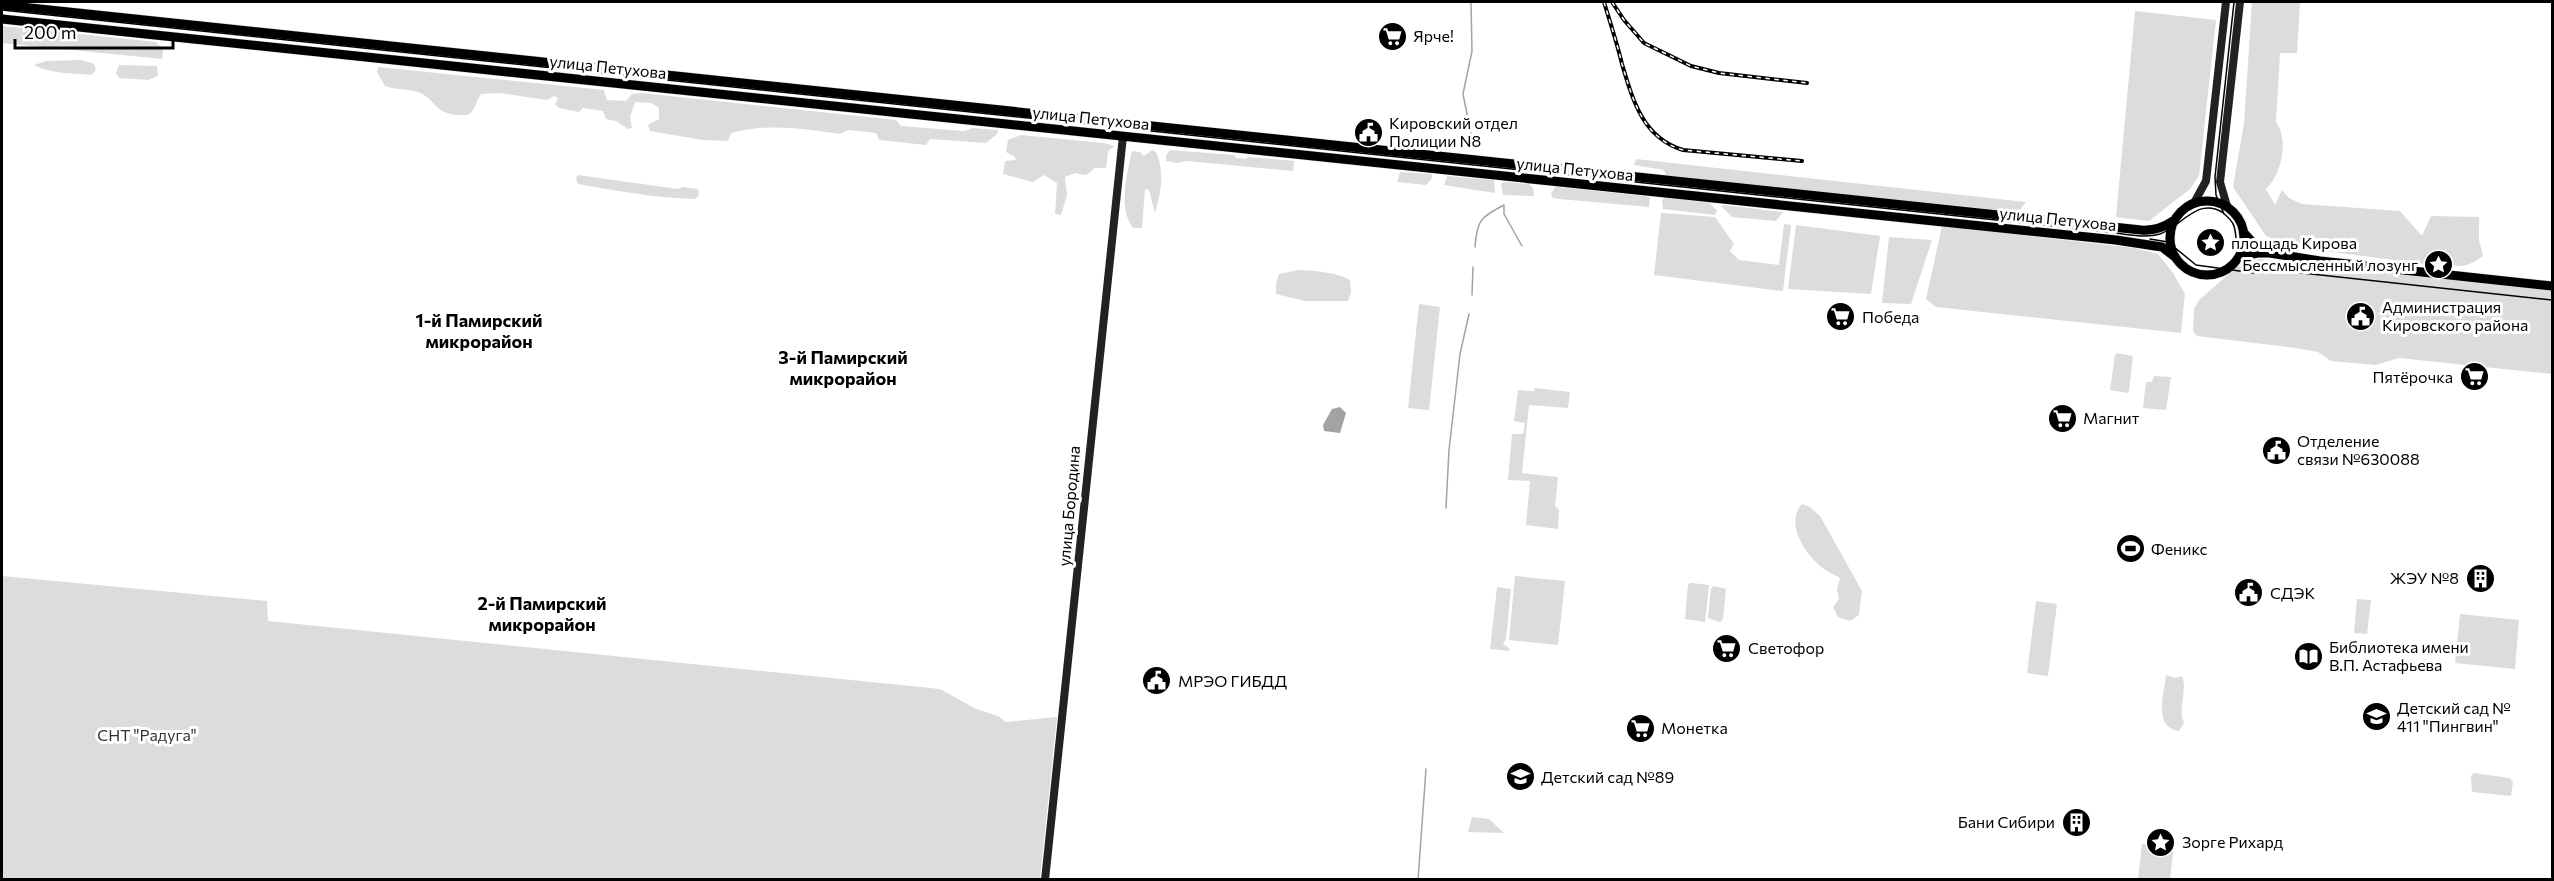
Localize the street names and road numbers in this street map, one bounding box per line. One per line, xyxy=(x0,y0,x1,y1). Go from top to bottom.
street label: улица Петухова xyxy=(549,51,667,82)
street label: улица Петухова xyxy=(1032,102,1150,133)
street label: улица Петухова xyxy=(1516,153,1634,184)
street label: улица Петухова xyxy=(1999,203,2117,234)
street label: улица Бородина xyxy=(1054,445,1083,567)

